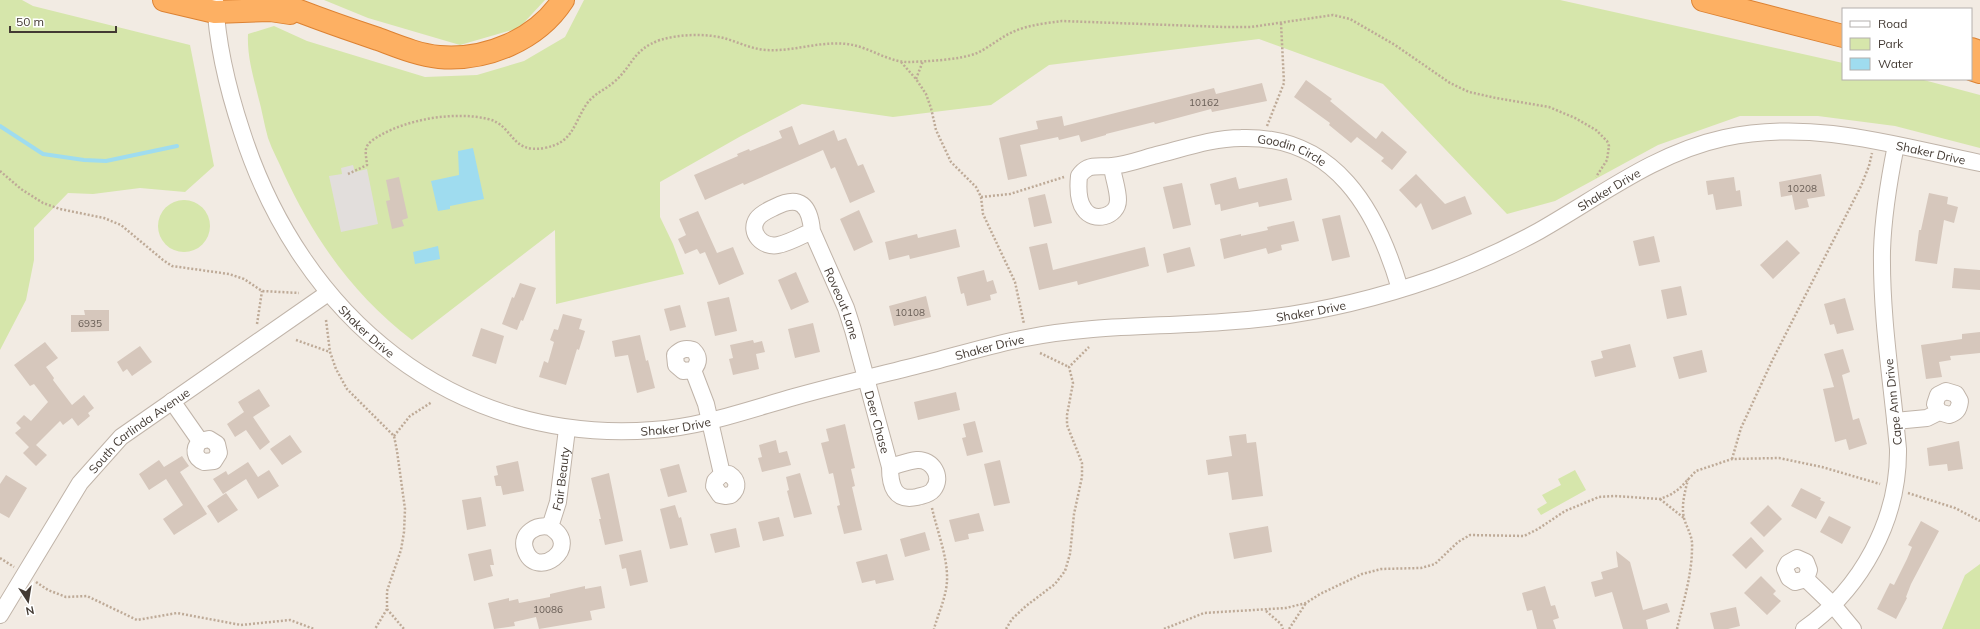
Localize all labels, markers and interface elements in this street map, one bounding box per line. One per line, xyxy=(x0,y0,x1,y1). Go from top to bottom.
scale bar xyxy=(10,8,116,34)
legend xyxy=(1842,8,1972,80)
text: 50 m xyxy=(16,14,44,29)
text: Road xyxy=(1878,16,1907,31)
text: Park xyxy=(1878,36,1904,51)
text: Water xyxy=(1878,56,1914,71)
house number: 10162 xyxy=(1189,96,1219,109)
street label: Goodin Circle xyxy=(1257,131,1330,169)
street label: Shaker Drive xyxy=(1895,137,1967,167)
street label: Shaker Drive xyxy=(1574,165,1643,214)
house number: 10208 xyxy=(1787,182,1817,195)
street label: Roveout Lane xyxy=(821,265,863,341)
street label: Shaker Drive xyxy=(1275,297,1347,324)
street label: Shaker Drive xyxy=(336,302,398,361)
house number: 10108 xyxy=(895,306,925,319)
house number: 6935 xyxy=(78,317,102,330)
street label: Shaker Drive xyxy=(953,331,1025,363)
street label: Cape Ann Drive xyxy=(1881,358,1905,446)
street label: South Carlinda Avenue xyxy=(85,384,192,476)
street label: Deer Chase xyxy=(862,389,893,455)
street label: Shaker Drive xyxy=(640,413,712,438)
street label: Fair Beauty xyxy=(548,446,572,512)
north arrow xyxy=(8,581,48,621)
text: N xyxy=(25,603,36,618)
house number: 10086 xyxy=(533,603,563,616)

